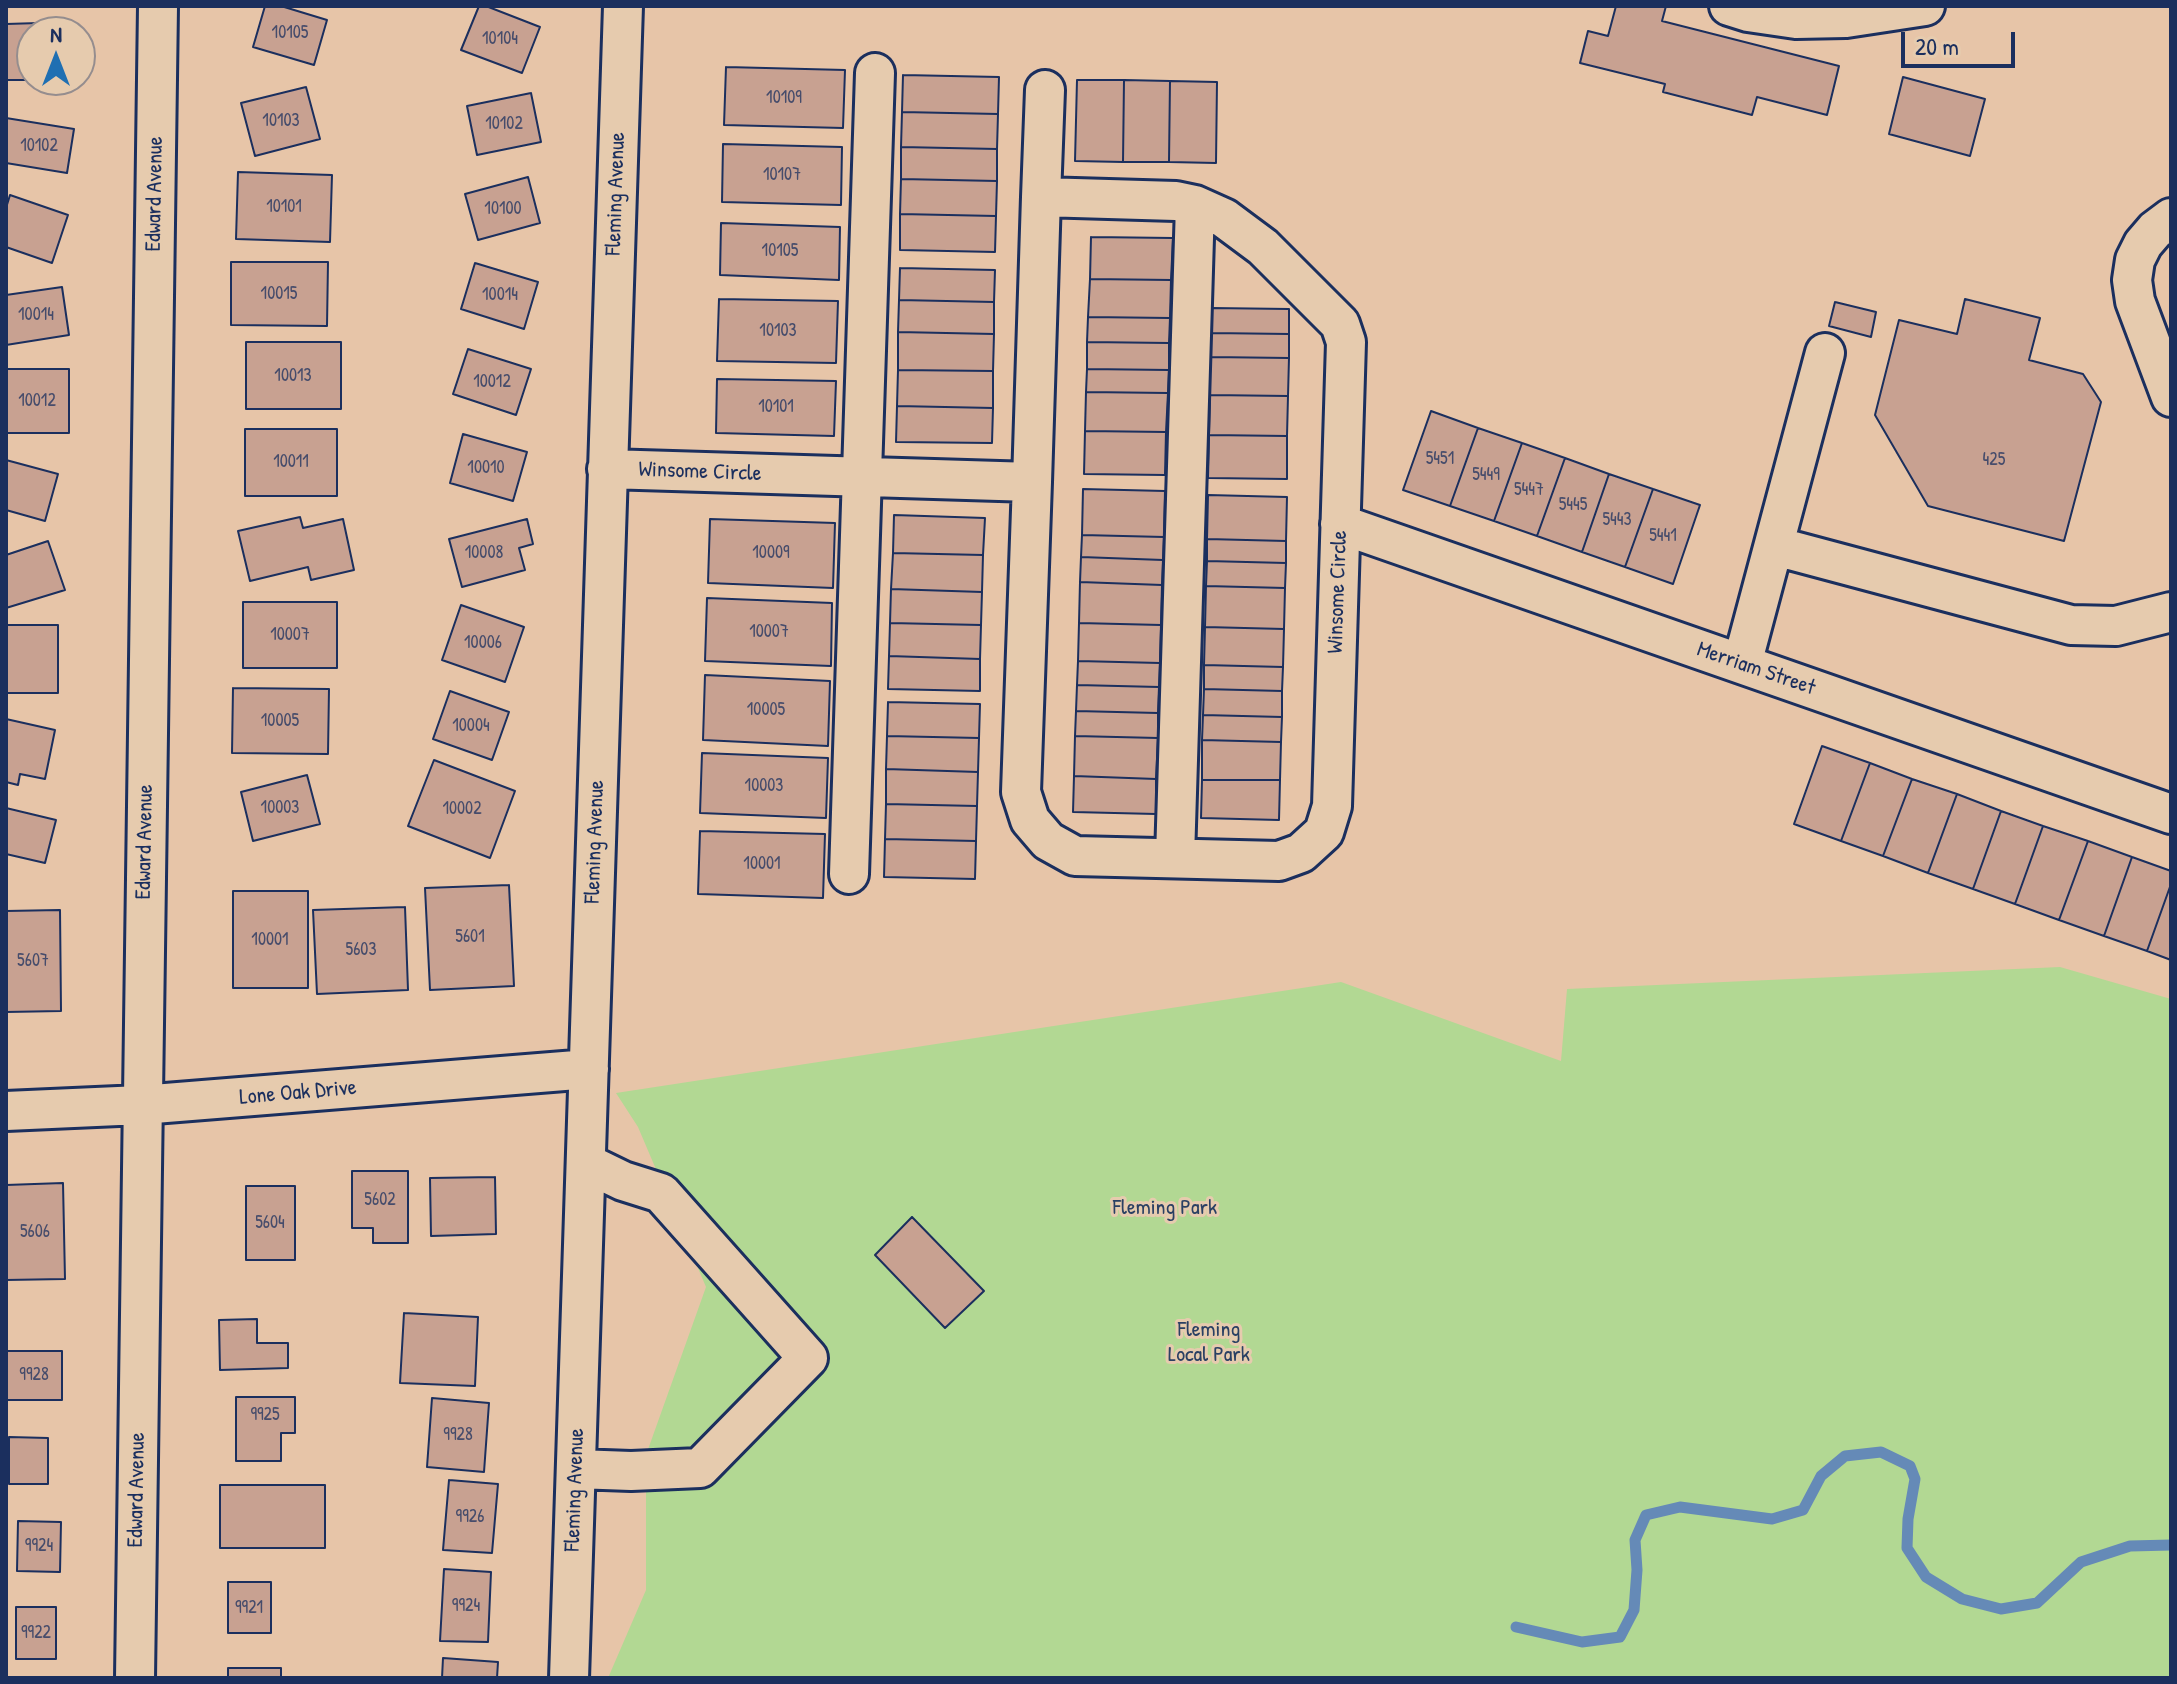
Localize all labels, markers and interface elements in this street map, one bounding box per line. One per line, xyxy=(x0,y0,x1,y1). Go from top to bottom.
north arrow xyxy=(16,16,96,96)
scale bar xyxy=(1905,16,2019,66)
text: N xyxy=(50,19,62,49)
house number: 10105 xyxy=(272,22,308,44)
house number: 10104 xyxy=(482,28,518,50)
text: 20 m xyxy=(1915,30,1959,62)
house number: 10109 xyxy=(766,87,802,109)
house number: 10103 xyxy=(262,110,300,132)
house number: 10102 xyxy=(485,113,523,135)
street label: Fleming Avenue xyxy=(601,132,631,256)
house number: 10102 xyxy=(20,135,58,157)
street label: Edward Avenue xyxy=(141,136,169,252)
house number: 10107 xyxy=(763,164,801,186)
house number: 10101 xyxy=(266,196,302,218)
house number: 10100 xyxy=(484,198,522,220)
house number: 10105 xyxy=(762,240,798,262)
house number: 10015 xyxy=(261,283,297,305)
house number: 10014 xyxy=(482,284,518,306)
house number: 10014 xyxy=(18,304,54,326)
house number: 10103 xyxy=(759,320,797,342)
house number: 10013 xyxy=(274,365,312,387)
house number: 10012 xyxy=(473,371,511,393)
house number: 10012 xyxy=(18,390,56,412)
house number: 10101 xyxy=(758,396,794,418)
house number: 5451 xyxy=(1426,448,1454,470)
house number: 425 xyxy=(1983,449,2005,471)
house number: 10011 xyxy=(273,451,309,473)
house number: 10010 xyxy=(467,457,505,479)
street label: Winsome Circle xyxy=(638,457,762,487)
house number: 5449 xyxy=(1472,464,1500,486)
house number: 5447 xyxy=(1514,479,1544,501)
house number: 5445 xyxy=(1559,494,1587,516)
house number: 5443 xyxy=(1602,509,1632,531)
house number: 5441 xyxy=(1649,525,1677,547)
street label: Winsome Circle xyxy=(1323,530,1353,654)
house number: 10008 xyxy=(465,542,503,564)
house number: 10009 xyxy=(752,542,790,564)
house number: 10007 xyxy=(749,621,789,643)
house number: 10007 xyxy=(270,624,310,646)
house number: 10006 xyxy=(464,632,502,654)
street label: Merriam Street xyxy=(1693,636,1819,702)
house number: 10005 xyxy=(747,699,785,721)
house number: 10005 xyxy=(261,710,299,732)
house number: 10004 xyxy=(452,715,490,737)
house number: 10003 xyxy=(745,775,783,797)
street label: Fleming Avenue xyxy=(580,780,610,904)
street label: Edward Avenue xyxy=(131,784,159,900)
house number: 10003 xyxy=(261,797,299,819)
house number: 10002 xyxy=(442,798,482,820)
house number: 10001 xyxy=(743,853,781,875)
house number: 5601 xyxy=(455,926,485,948)
house number: 10001 xyxy=(251,929,289,951)
house number: 5603 xyxy=(346,939,376,961)
house number: 5607 xyxy=(17,950,49,972)
street label: Lone Oak Drive xyxy=(238,1075,358,1111)
house number: 5602 xyxy=(364,1189,396,1211)
park label: Fleming Park xyxy=(1113,1195,1217,1221)
house number: 5604 xyxy=(255,1212,285,1234)
house number: 5606 xyxy=(20,1221,50,1243)
park label: Fleming Local Park xyxy=(1168,1317,1250,1368)
house number: 9928 xyxy=(19,1364,49,1386)
house number: 9925 xyxy=(250,1404,280,1426)
house number: 9928 xyxy=(443,1424,473,1446)
street label: Fleming Avenue xyxy=(560,1428,590,1552)
street label: Edward Avenue xyxy=(123,1432,151,1548)
house number: 9926 xyxy=(456,1506,484,1528)
house number: 9924 xyxy=(25,1535,53,1557)
house number: 9924 xyxy=(452,1595,480,1617)
house number: 9921 xyxy=(235,1597,263,1619)
house number: 9922 xyxy=(21,1622,51,1644)

